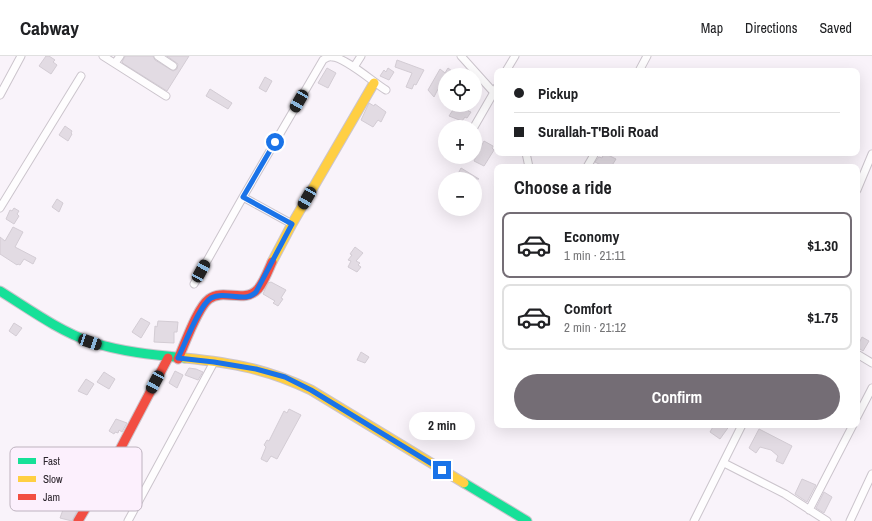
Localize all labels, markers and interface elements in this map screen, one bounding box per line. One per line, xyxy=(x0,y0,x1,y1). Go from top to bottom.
text: Cabway xyxy=(20,15,79,41)
text: Map xyxy=(701,19,723,37)
text: Directions xyxy=(745,19,797,37)
text: Saved xyxy=(819,19,852,37)
map controls xyxy=(438,68,482,216)
button: locate xyxy=(438,68,482,112)
text: Pickup xyxy=(538,83,578,104)
car xyxy=(288,88,310,114)
button: + xyxy=(438,120,482,164)
text: Surallah-T'Boli Road xyxy=(538,121,658,142)
route start xyxy=(266,133,284,151)
button: − xyxy=(438,172,482,216)
text: Choose a ride xyxy=(514,175,612,200)
car xyxy=(296,185,318,211)
text: Economy xyxy=(564,226,619,247)
icon: car xyxy=(516,227,552,263)
text: $1.30 xyxy=(807,235,838,256)
text: 1 min · 21:11 xyxy=(564,247,625,264)
car xyxy=(190,258,212,284)
text: Comfort xyxy=(564,298,612,319)
icon: car xyxy=(516,299,552,335)
text: $1.75 xyxy=(807,307,838,328)
text: 2 min · 21:12 xyxy=(564,319,626,336)
car xyxy=(77,332,103,352)
car xyxy=(144,369,166,395)
button: Confirm xyxy=(514,374,840,420)
callout: 2 min xyxy=(409,412,475,440)
text: 2 min xyxy=(428,417,456,434)
legend xyxy=(10,447,142,511)
text: Fast xyxy=(43,454,61,468)
route end xyxy=(433,461,451,479)
text: Slow xyxy=(43,472,63,486)
text: Jam xyxy=(43,490,60,504)

